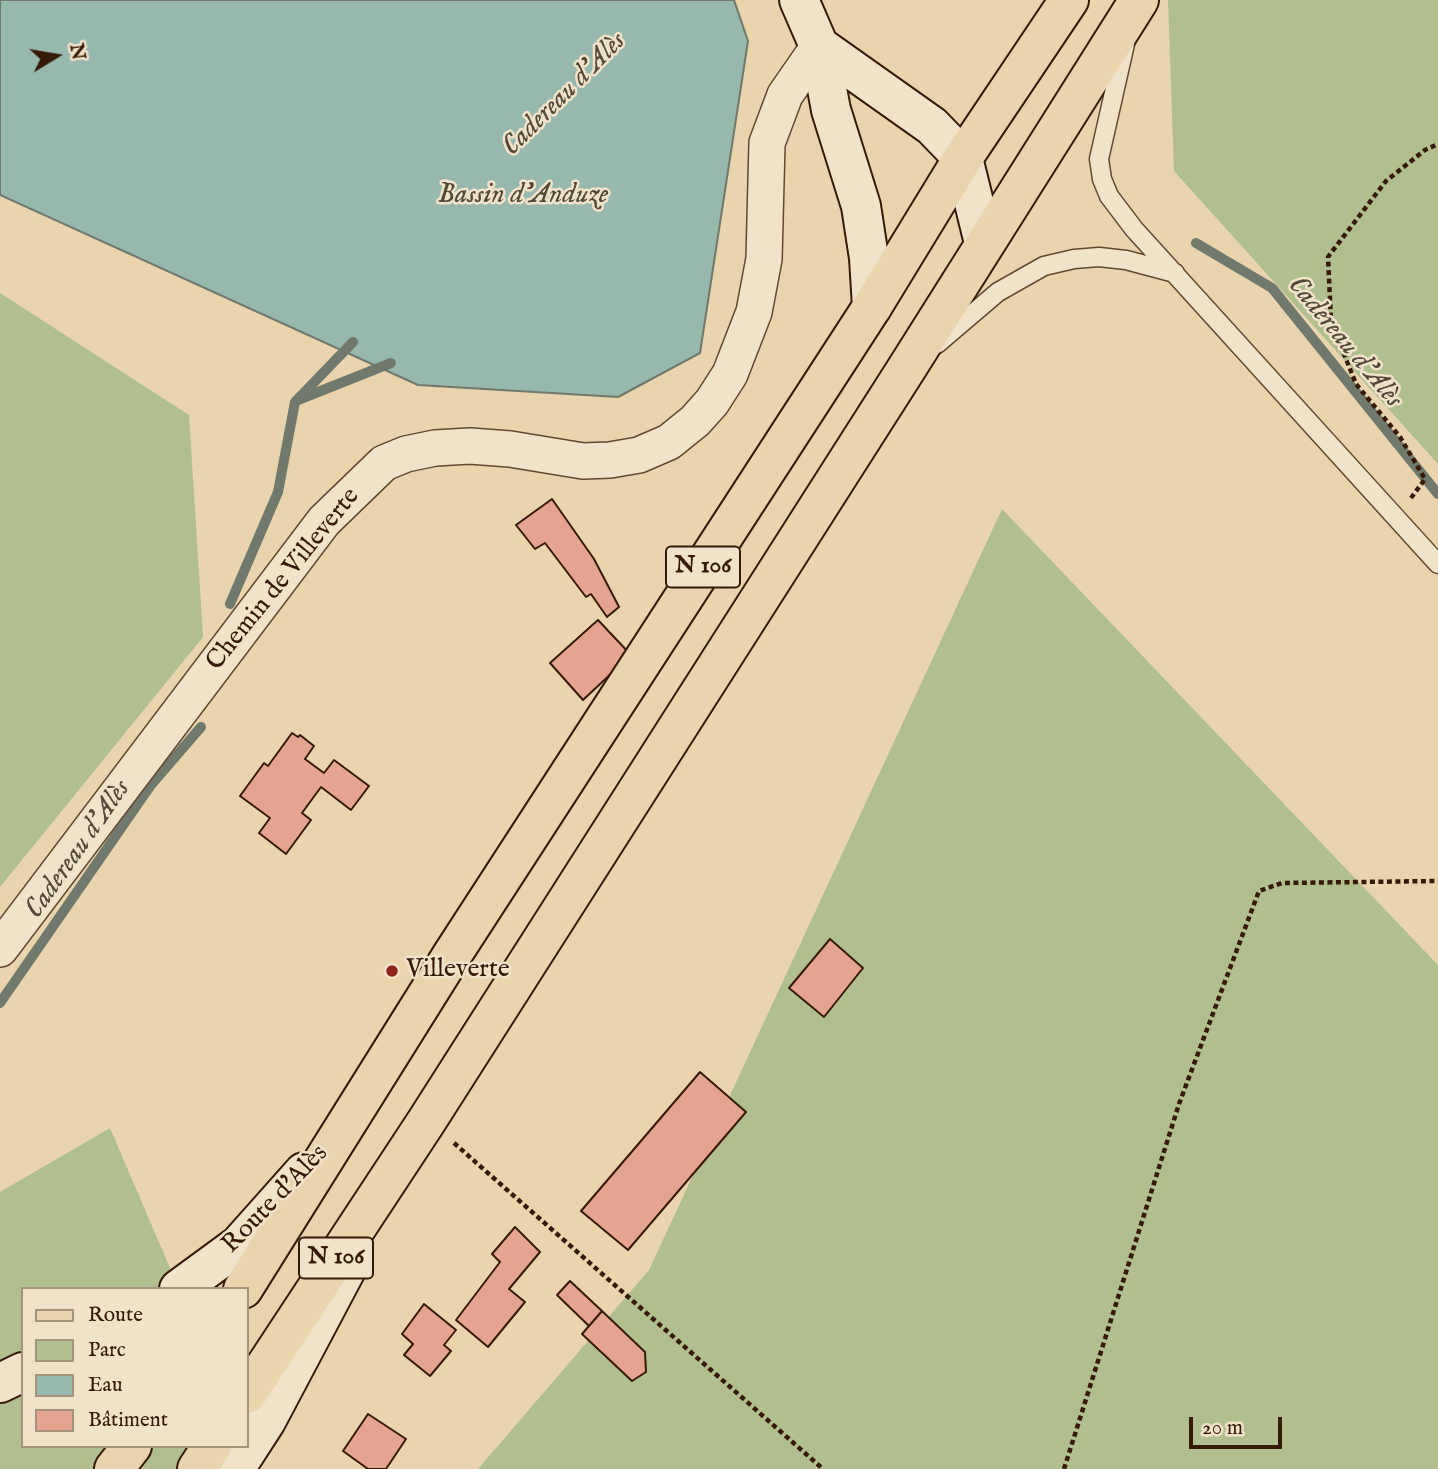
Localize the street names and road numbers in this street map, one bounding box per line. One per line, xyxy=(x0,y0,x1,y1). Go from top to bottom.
street label: Chemin de Villeverte xyxy=(201,482,367,678)
road number: N 106 xyxy=(666,546,740,588)
street label: Route d'Alès xyxy=(216,1139,336,1261)
road number: N 106 xyxy=(299,1238,373,1278)

